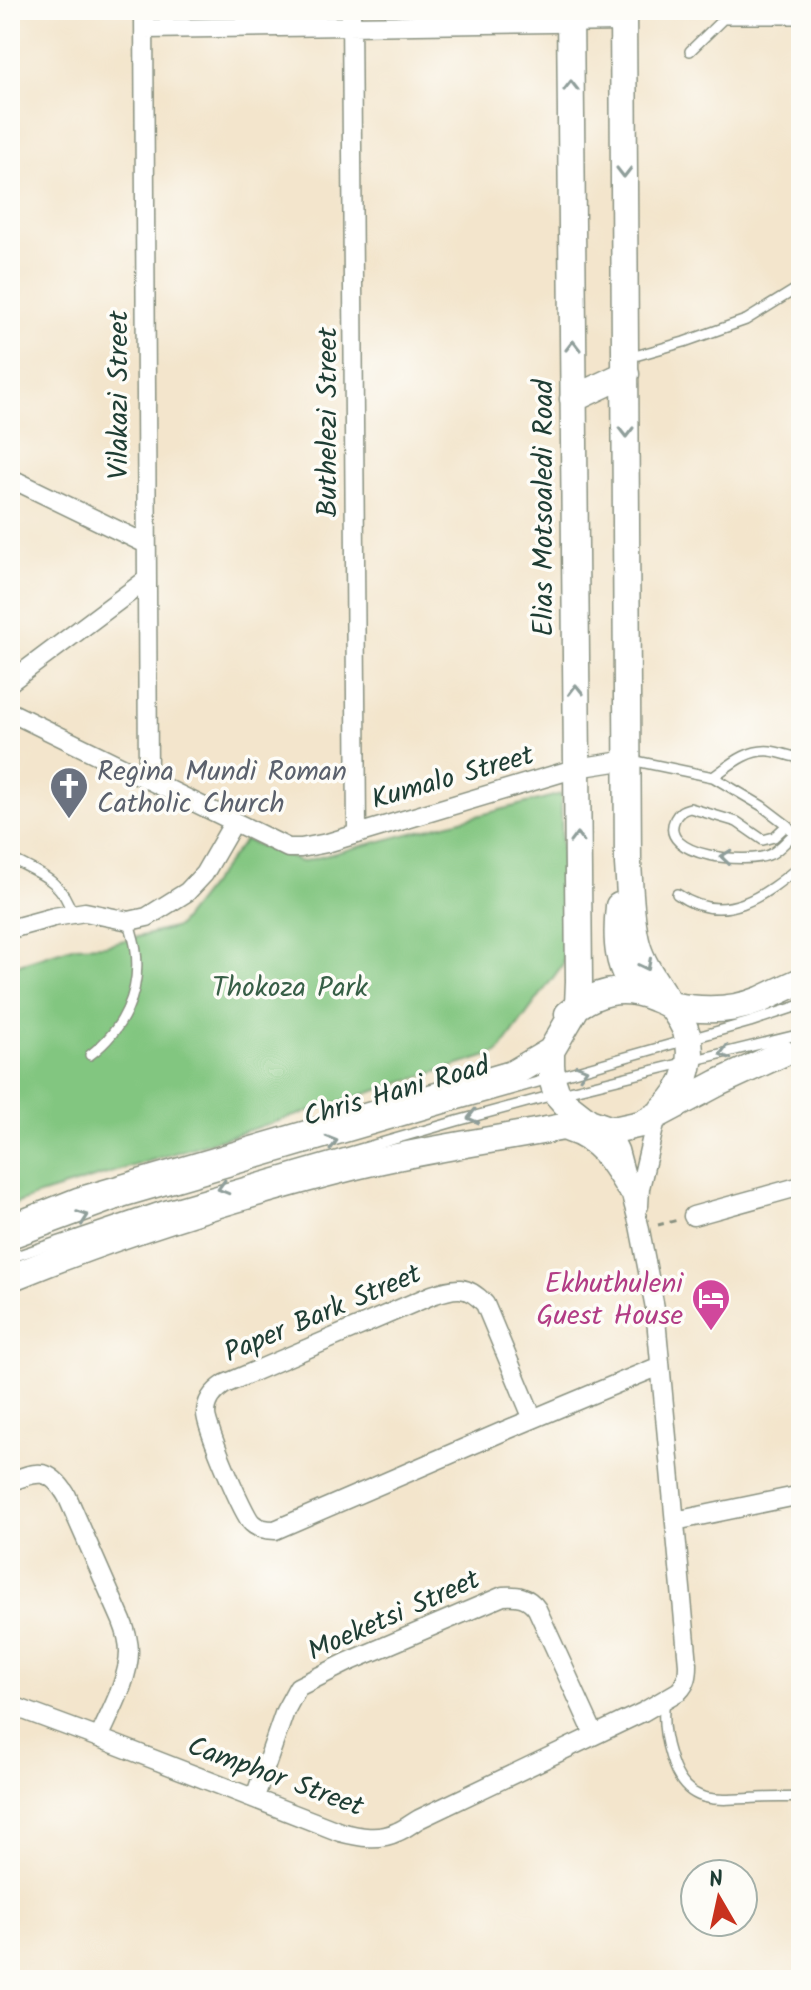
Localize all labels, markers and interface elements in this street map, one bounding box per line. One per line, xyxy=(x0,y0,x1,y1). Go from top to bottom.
one-way arrow xyxy=(562,79,580,92)
one-way arrow xyxy=(615,166,633,179)
street label: Vilakazi Street xyxy=(97,309,142,480)
street label: Buthelezi Street xyxy=(306,326,351,517)
one-way arrow xyxy=(564,339,582,352)
street label: Elias Motsoaledi Road xyxy=(522,378,567,637)
one-way arrow xyxy=(617,426,635,439)
one-way arrow xyxy=(567,683,585,696)
street label: Kumalo Street xyxy=(366,733,540,823)
place label: Regina Mundi Roman Catholic Church xyxy=(97,750,347,827)
church icon: Regina Mundi Roman Catholic Church xyxy=(48,765,90,820)
one-way arrow xyxy=(569,831,586,844)
one-way arrow xyxy=(719,849,732,866)
one-way arrow xyxy=(636,956,652,971)
park label: Thokoza Park xyxy=(212,966,369,1011)
one-way arrow xyxy=(719,1043,733,1060)
street label: Chris Hani Road xyxy=(298,1044,496,1140)
one-way arrow xyxy=(575,1064,589,1080)
one-way arrow xyxy=(467,1108,481,1124)
one-way arrow xyxy=(325,1135,338,1151)
one-way arrow xyxy=(217,1179,231,1196)
one-way arrow xyxy=(75,1211,89,1227)
street label: Paper Bark Street xyxy=(217,1252,430,1376)
place label: Ekhuthuleni Guest House xyxy=(536,1262,684,1339)
hotel icon: Ekhuthuleni Guest House xyxy=(690,1277,732,1332)
street label: Moeketsi Street xyxy=(300,1558,489,1674)
street label: Camphor Street xyxy=(181,1725,371,1830)
north arrow xyxy=(679,1858,759,1938)
text: N xyxy=(707,1862,726,1899)

